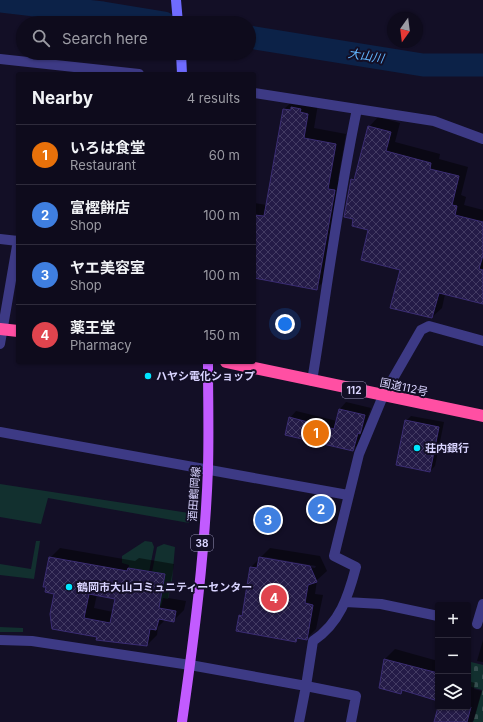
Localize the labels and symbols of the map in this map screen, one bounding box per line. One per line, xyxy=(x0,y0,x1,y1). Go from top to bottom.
north arrow xyxy=(387,12,423,48)
water label: 大山川 xyxy=(347,45,387,66)
your location xyxy=(275,314,295,334)
place label: ハヤシ電化ショップ xyxy=(156,369,255,383)
marker: ハヤシ電化ショップ xyxy=(143,371,153,381)
street label: 国道112号 xyxy=(379,375,429,399)
road number: 112 xyxy=(342,382,366,398)
pin: 1 xyxy=(303,418,329,448)
place label: 荘内銀行 xyxy=(425,441,469,455)
marker: 荘内銀行 xyxy=(412,443,422,453)
street label: 酒田鶴岡線 xyxy=(185,466,203,522)
pin: 2 xyxy=(308,494,334,524)
pin: 3 xyxy=(255,505,281,535)
road number: 38 xyxy=(191,535,213,551)
place label: 鶴岡市大山コミュニティーセンター xyxy=(76,580,252,594)
marker: 鶴岡市大山コミュニティーセンター xyxy=(64,582,74,592)
pin: 4 xyxy=(261,583,287,613)

